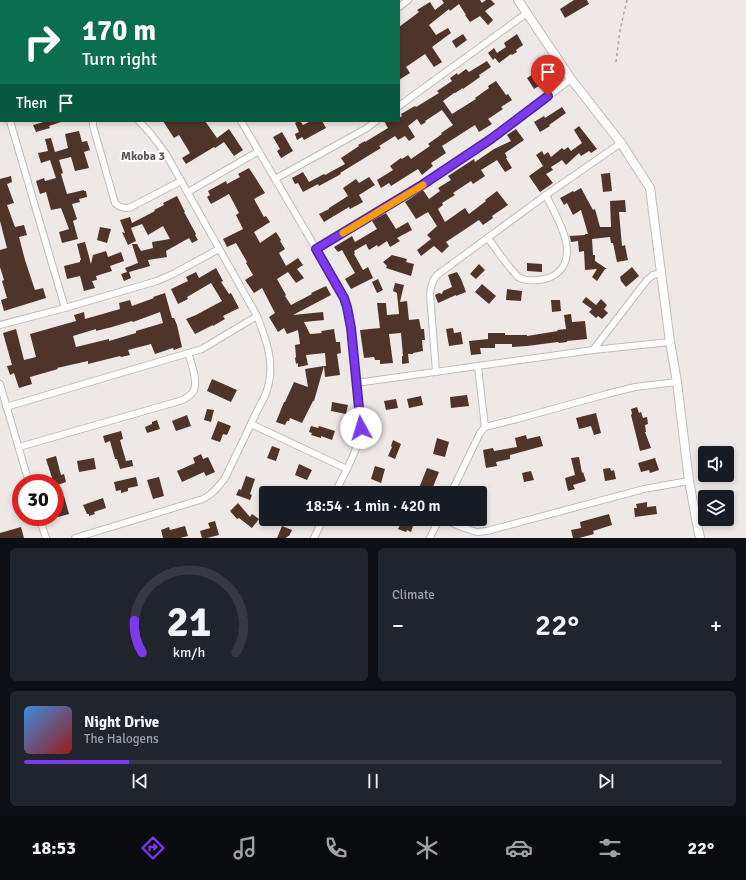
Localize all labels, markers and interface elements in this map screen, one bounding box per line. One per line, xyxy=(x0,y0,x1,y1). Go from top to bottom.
text: 170 m xyxy=(82,14,156,48)
icon: right xyxy=(16,16,68,68)
text: Turn right xyxy=(82,48,157,70)
pin xyxy=(531,55,565,96)
icon: arrive xyxy=(537,61,559,83)
icon: arrive xyxy=(55,92,77,114)
text: Then xyxy=(16,94,47,112)
district label: Mkoba 3 xyxy=(121,149,165,164)
position arrow xyxy=(340,407,382,449)
map controls xyxy=(698,446,734,526)
button: sound xyxy=(698,446,734,482)
speed limit sign: 30 xyxy=(12,474,64,526)
button: layers xyxy=(698,490,734,526)
text: 18:54 · 1 min · 420 m xyxy=(306,497,440,515)
text: Climate xyxy=(392,587,435,603)
text: 21 xyxy=(167,596,211,647)
text: 22° xyxy=(535,607,579,644)
text: − xyxy=(392,612,404,639)
text: + xyxy=(710,612,722,639)
text: km/h xyxy=(173,643,205,660)
text: Night Drive xyxy=(84,713,159,731)
text: The Halogens xyxy=(84,731,159,747)
icon: previous xyxy=(129,770,151,792)
icon: pause xyxy=(362,770,384,792)
icon: next xyxy=(595,770,617,792)
icon: directions xyxy=(139,834,167,862)
icon: music xyxy=(231,834,259,862)
icon: phone xyxy=(322,834,350,862)
icon: climate xyxy=(413,834,441,862)
icon: car xyxy=(505,834,533,862)
icon: filters xyxy=(596,834,624,862)
text: 18:53 xyxy=(32,837,76,859)
text: 22° xyxy=(688,837,714,859)

